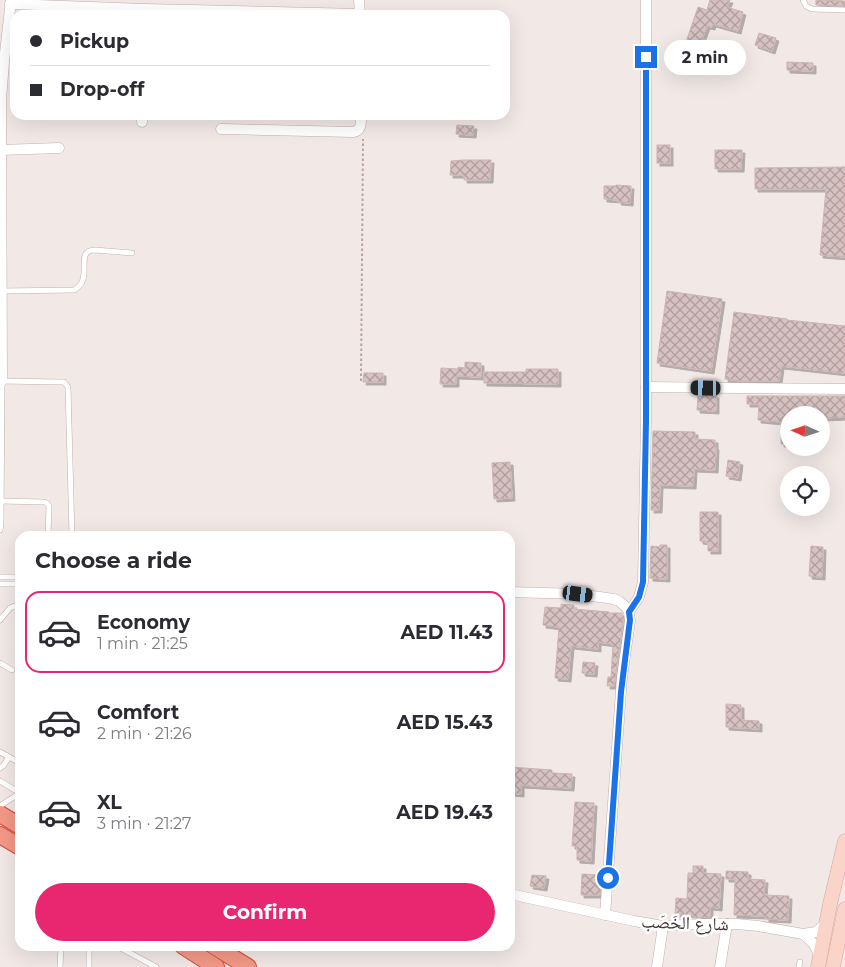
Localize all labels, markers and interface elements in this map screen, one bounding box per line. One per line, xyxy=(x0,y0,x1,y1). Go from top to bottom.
text: Pickup xyxy=(60,30,129,53)
callout: 2 min xyxy=(664,40,746,74)
route end xyxy=(635,46,657,68)
text: 2 min xyxy=(682,48,728,67)
text: Drop-off xyxy=(60,78,144,101)
car xyxy=(690,380,721,396)
north arrow xyxy=(780,406,830,456)
map controls xyxy=(780,406,830,516)
button: locate xyxy=(780,466,830,516)
text: Choose a ride xyxy=(35,547,192,574)
car xyxy=(562,585,593,603)
icon: car xyxy=(37,610,82,655)
text: Economy xyxy=(97,611,190,634)
text: AED 11.43 xyxy=(401,621,493,644)
text: 1 min · 21:25 xyxy=(97,634,188,653)
icon: car xyxy=(37,700,82,745)
text: Comfort xyxy=(97,701,179,724)
text: AED 15.43 xyxy=(397,711,493,734)
text: 2 min · 21:26 xyxy=(97,724,192,743)
icon: car xyxy=(37,790,82,835)
text: XL xyxy=(97,791,122,814)
text: AED 19.43 xyxy=(396,801,493,824)
text: 3 min · 21:27 xyxy=(97,814,191,833)
route start xyxy=(597,867,619,889)
button: Confirm xyxy=(35,883,495,941)
street label: شارع الخَصَب xyxy=(641,910,729,936)

